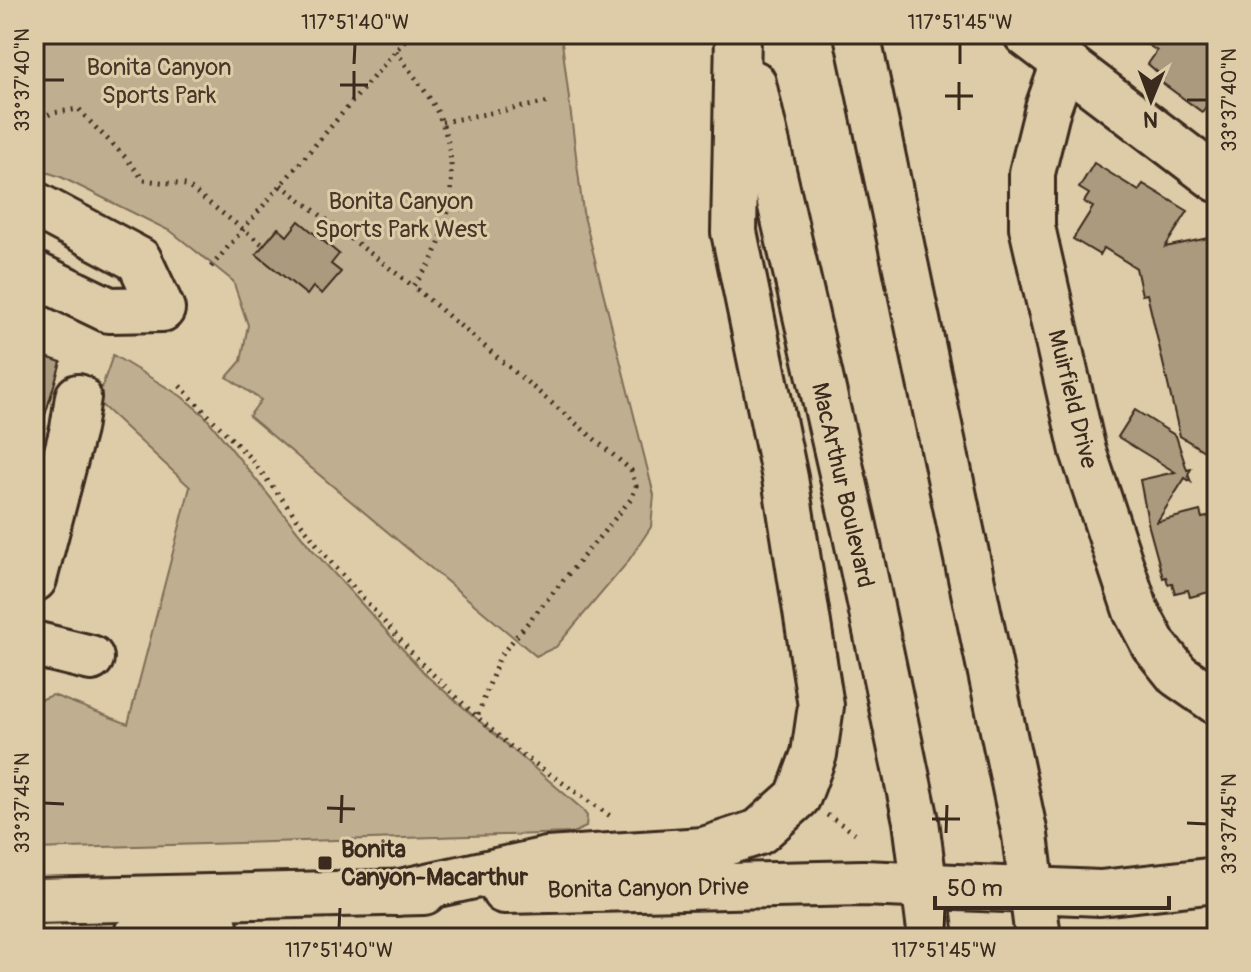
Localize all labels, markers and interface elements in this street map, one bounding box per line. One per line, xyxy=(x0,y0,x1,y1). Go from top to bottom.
text: 117°51'40"W xyxy=(301,10,409,35)
text: 117°51'45"W xyxy=(907,10,1013,35)
text: 33°37'40"N xyxy=(10,28,35,132)
text: 33°37'40"N xyxy=(1217,48,1242,152)
park label: Bonita Canyon Sports Park xyxy=(87,53,231,110)
north arrow xyxy=(1111,60,1191,140)
text: N xyxy=(1143,105,1158,133)
park label: Bonita Canyon Sports Park West xyxy=(315,187,487,244)
street label: Muirfield Drive xyxy=(1041,327,1104,472)
street label: MacArthur Boulevard xyxy=(805,380,880,590)
text: 33°37'45"N xyxy=(10,753,35,853)
text: 33°37'45"N xyxy=(1217,774,1242,874)
place label: Bonita Canyon-Macarthur xyxy=(341,835,528,892)
marker: Bonita Canyon-Macarthur xyxy=(316,854,334,872)
scale bar xyxy=(935,860,1169,910)
street label: Bonita Canyon Drive xyxy=(547,872,749,905)
text: 50 m xyxy=(947,874,1003,903)
text: 117°51'40"W xyxy=(285,938,393,963)
text: 117°51'45"W xyxy=(891,938,997,963)

